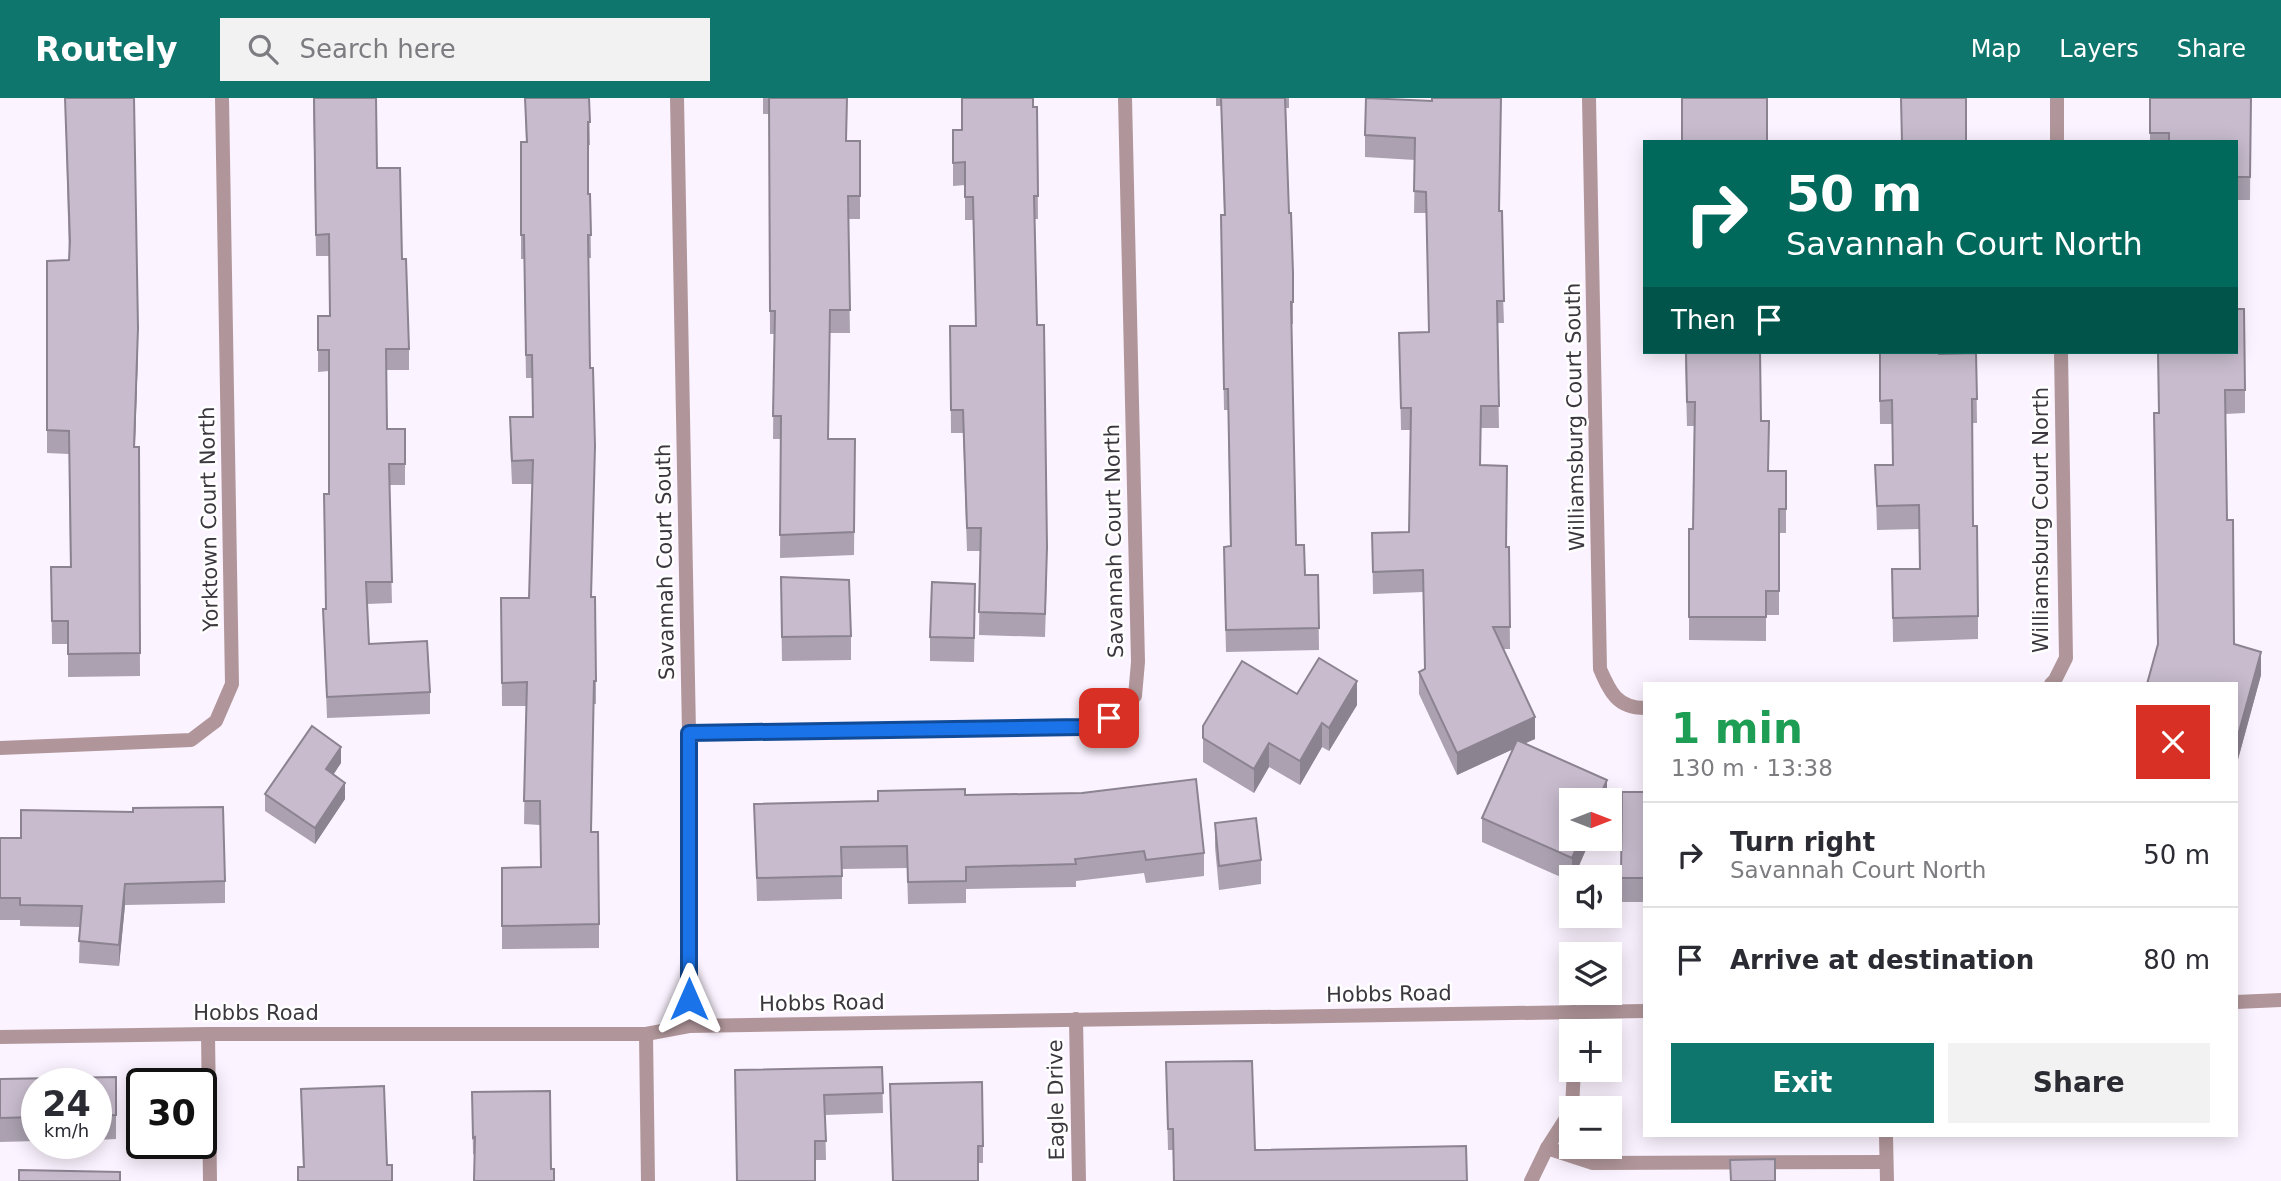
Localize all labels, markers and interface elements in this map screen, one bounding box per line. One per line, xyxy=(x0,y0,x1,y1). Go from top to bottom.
search box xyxy=(220,18,710,81)
text: Routely xyxy=(35,30,178,69)
icon: search xyxy=(244,30,282,68)
text: Search here xyxy=(300,34,456,64)
text: Map xyxy=(1971,35,2021,63)
text: Layers xyxy=(2059,35,2139,63)
text: Share xyxy=(2177,35,2246,63)
text: 50 m xyxy=(1786,166,1922,223)
icon: right xyxy=(1671,168,1762,259)
text: Savannah Court North xyxy=(1786,225,2143,263)
street label: Williamsburg Court South xyxy=(1561,283,1589,551)
icon: arrive xyxy=(1750,301,1788,339)
text: Then xyxy=(1671,305,1736,335)
street label: Williamsburg Court North xyxy=(2029,387,2053,653)
street label: Yorktown Court North xyxy=(195,406,223,633)
street label: Savannah Court North xyxy=(1100,424,1128,658)
street label: Savannah Court South xyxy=(651,444,679,680)
pin xyxy=(1079,688,1139,748)
icon: arrive xyxy=(1090,699,1128,737)
text: 1 min xyxy=(1671,704,1803,753)
button: close xyxy=(2136,705,2210,779)
text: 130 m · 13:38 xyxy=(1671,755,1833,781)
north arrow xyxy=(1559,788,1622,850)
map controls xyxy=(1559,788,1622,1159)
text: Turn right xyxy=(1730,827,1875,857)
icon: right xyxy=(1671,836,1709,874)
text: 50 m xyxy=(2143,840,2210,870)
text: Savannah Court North xyxy=(1730,857,1986,883)
button: sound xyxy=(1559,865,1622,928)
icon: arrive xyxy=(1671,941,1709,979)
button: layers xyxy=(1559,942,1622,1005)
text: Arrive at destination xyxy=(1730,945,2034,975)
text: 80 m xyxy=(2143,945,2210,975)
position arrow xyxy=(652,962,726,1036)
street label: Hobbs Road xyxy=(1326,981,1452,1007)
street label: Hobbs Road xyxy=(759,990,885,1016)
street label: Hobbs Road xyxy=(193,1001,319,1025)
button: + xyxy=(1559,1019,1622,1082)
street label: Eagle Drive xyxy=(1043,1039,1069,1161)
button: Exit xyxy=(1671,1043,1934,1123)
button: Share xyxy=(1948,1043,2210,1123)
speed limit sign: 30 xyxy=(126,1068,217,1159)
text: 24 xyxy=(42,1084,91,1124)
button: − xyxy=(1559,1096,1622,1159)
text: km/h xyxy=(44,1120,89,1141)

